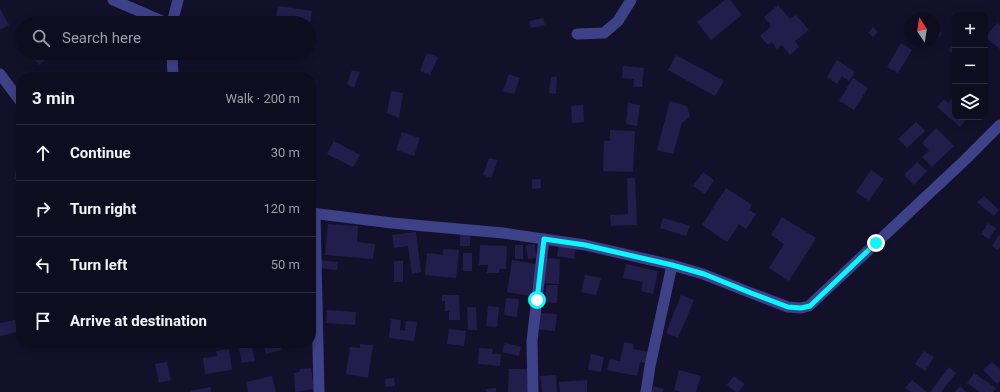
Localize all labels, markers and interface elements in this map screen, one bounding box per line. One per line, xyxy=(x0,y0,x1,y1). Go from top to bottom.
north arrow xyxy=(904,12,940,48)
map controls xyxy=(952,12,988,120)
button: + xyxy=(952,12,988,48)
search box xyxy=(16,16,316,60)
icon: search xyxy=(30,27,52,49)
text: Search here xyxy=(62,29,141,47)
button: − xyxy=(952,48,988,84)
button: layers xyxy=(952,84,988,120)
text: 3 min xyxy=(32,88,75,108)
text: Walk · 200 m xyxy=(225,91,300,106)
icon: ahead xyxy=(32,142,54,164)
text: Continue xyxy=(70,144,131,162)
text: 30 m xyxy=(271,145,300,160)
icon: right xyxy=(32,198,54,220)
text: Turn right xyxy=(70,200,136,218)
text: 120 m xyxy=(263,201,300,216)
route end xyxy=(867,234,885,252)
icon: left xyxy=(32,254,54,276)
text: Turn left xyxy=(70,256,127,274)
text: 50 m xyxy=(271,257,300,272)
route start xyxy=(528,291,546,309)
icon: arrive xyxy=(32,310,54,332)
text: Arrive at destination xyxy=(70,312,207,330)

